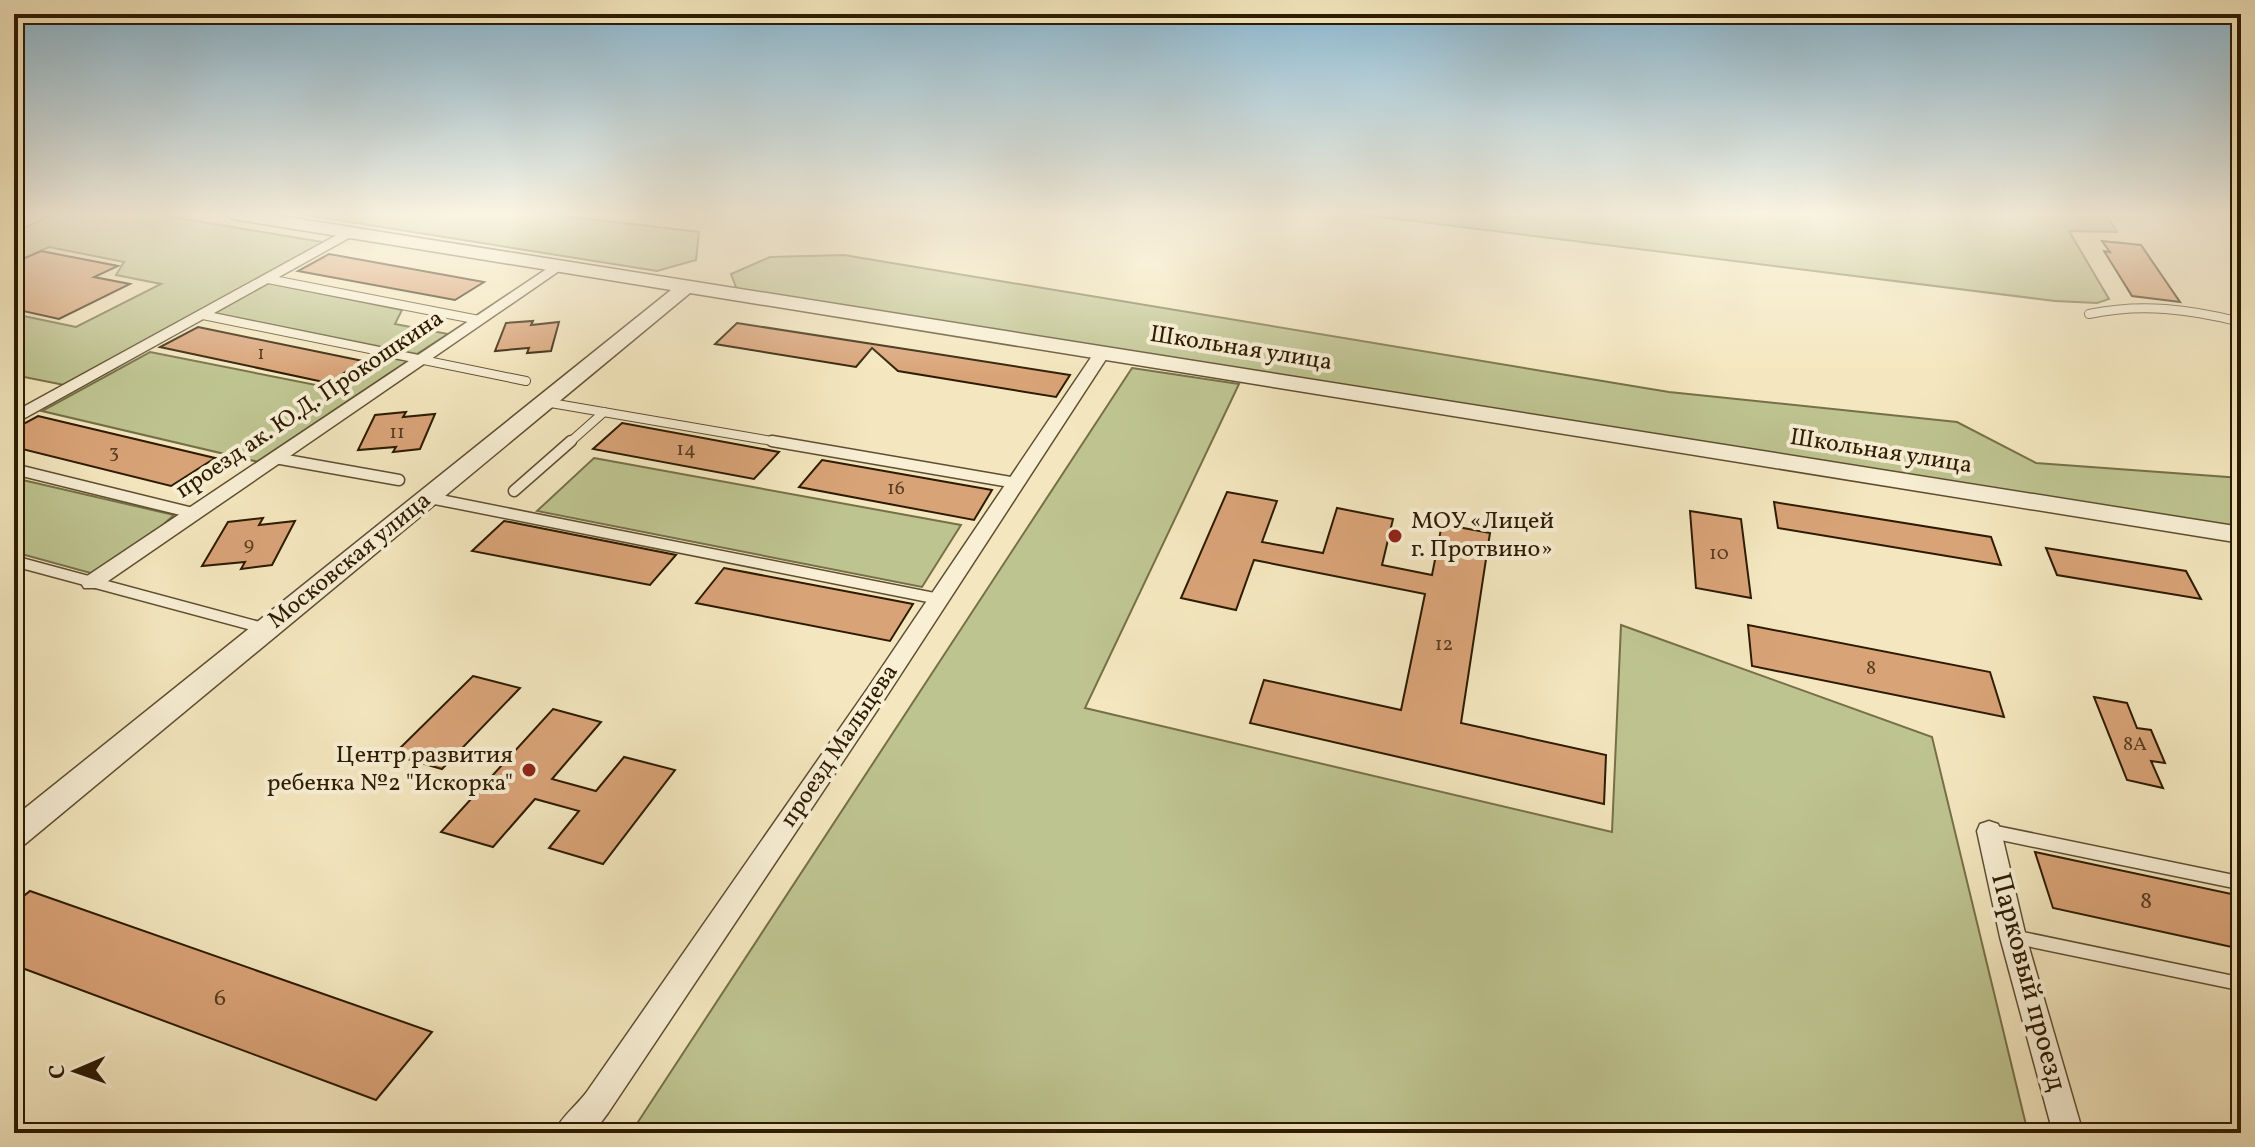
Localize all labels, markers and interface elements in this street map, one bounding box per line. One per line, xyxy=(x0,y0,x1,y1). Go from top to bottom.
street label: проезд ак. Ю.Д. Прокошкина xyxy=(169,302,451,508)
street label: Школьная улица xyxy=(1147,318,1335,380)
house number: 1 xyxy=(258,342,264,367)
house number: 11 xyxy=(389,419,405,447)
street label: Школьная улица xyxy=(1787,421,1975,483)
house number: 14 xyxy=(676,436,696,464)
house number: 3 xyxy=(109,439,119,467)
house number: 16 xyxy=(887,475,905,503)
street label: Московская улица xyxy=(261,484,439,638)
place label: МОУ «Лицей г. Протвино» xyxy=(1411,505,1554,567)
marker: МОУ «Лицей г. Протвино» xyxy=(1386,527,1404,545)
house number: 9 xyxy=(244,531,254,559)
house number: 10 xyxy=(1709,540,1729,568)
house number: 12 xyxy=(1435,631,1453,659)
house number: 8 xyxy=(1866,655,1876,683)
street label: проезд Мальцева xyxy=(773,658,907,834)
house number: 8А xyxy=(2123,731,2147,759)
place label: Центр развития ребенка №2 "Искорка" xyxy=(267,739,513,801)
marker: Центр развития ребенка №2 "Искорка" xyxy=(520,761,538,779)
street label: Парковый проезд xyxy=(1980,869,2076,1096)
house number: 8 xyxy=(2140,885,2152,919)
house number: 6 xyxy=(214,982,226,1016)
north arrow xyxy=(36,1031,116,1111)
text: С xyxy=(43,1064,74,1079)

